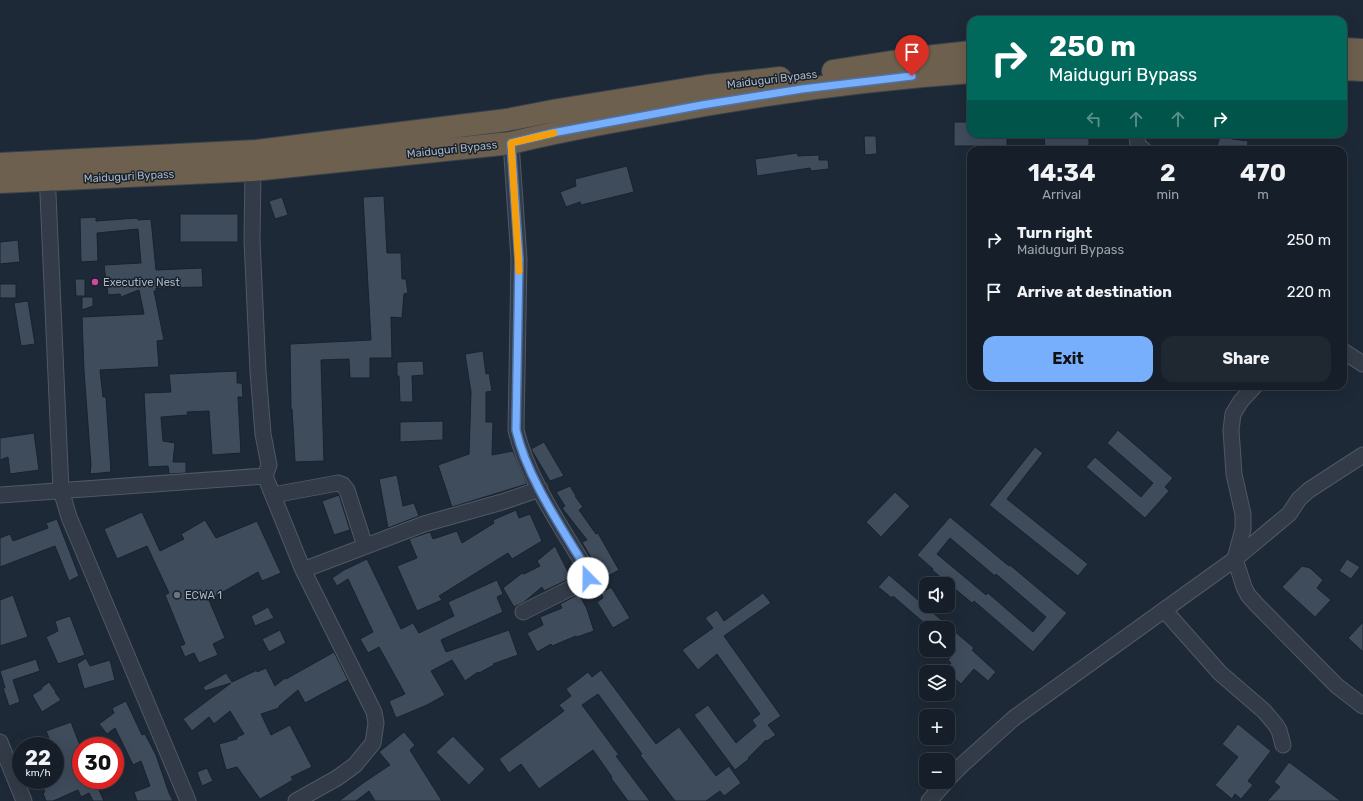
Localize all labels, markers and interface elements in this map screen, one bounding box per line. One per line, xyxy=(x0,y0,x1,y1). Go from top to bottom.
text: 250 m xyxy=(1049,30,1136,63)
icon: right xyxy=(983,32,1035,84)
pin xyxy=(895,35,929,76)
icon: arrive xyxy=(901,41,923,63)
text: Maiduguri Bypass xyxy=(1049,64,1197,86)
street label: Maiduguri Bypass xyxy=(726,67,818,91)
icon: left xyxy=(1083,108,1105,130)
icon: ahead xyxy=(1125,108,1147,130)
icon: ahead xyxy=(1167,108,1189,130)
icon: right xyxy=(1209,108,1231,130)
street label: Maiduguri Bypass xyxy=(406,138,498,161)
text: 14:34 xyxy=(1028,159,1096,187)
text: 2 xyxy=(1160,159,1176,187)
text: 470 xyxy=(1240,159,1286,187)
street label: Maiduguri Bypass xyxy=(83,168,175,185)
text: Arrival xyxy=(1042,187,1081,202)
text: min xyxy=(1157,187,1179,202)
text: m xyxy=(1257,187,1269,202)
text: Turn right xyxy=(1017,224,1092,242)
icon: right xyxy=(983,229,1005,251)
text: 250 m xyxy=(1287,231,1331,249)
text: Maiduguri Bypass xyxy=(1017,242,1124,257)
place label: Executive Nest xyxy=(103,276,180,289)
marker: Executive Nest xyxy=(90,277,100,287)
icon: arrive xyxy=(983,281,1005,303)
text: Arrive at destination xyxy=(1017,283,1172,301)
text: 220 m xyxy=(1287,283,1331,301)
button: Exit xyxy=(983,336,1153,382)
button: Share xyxy=(1161,336,1331,382)
position arrow xyxy=(567,557,609,599)
map controls xyxy=(919,577,955,789)
button: sound xyxy=(919,577,955,613)
place label: ECWA 1 xyxy=(185,589,222,602)
marker: ECWA 1 xyxy=(172,590,182,600)
button: search xyxy=(919,621,955,657)
button: layers xyxy=(919,665,955,701)
button: + xyxy=(919,709,955,745)
speed limit sign: 30 xyxy=(72,737,124,789)
text: 22 xyxy=(25,746,51,770)
button: − xyxy=(919,753,955,789)
text: km/h xyxy=(26,767,50,779)

